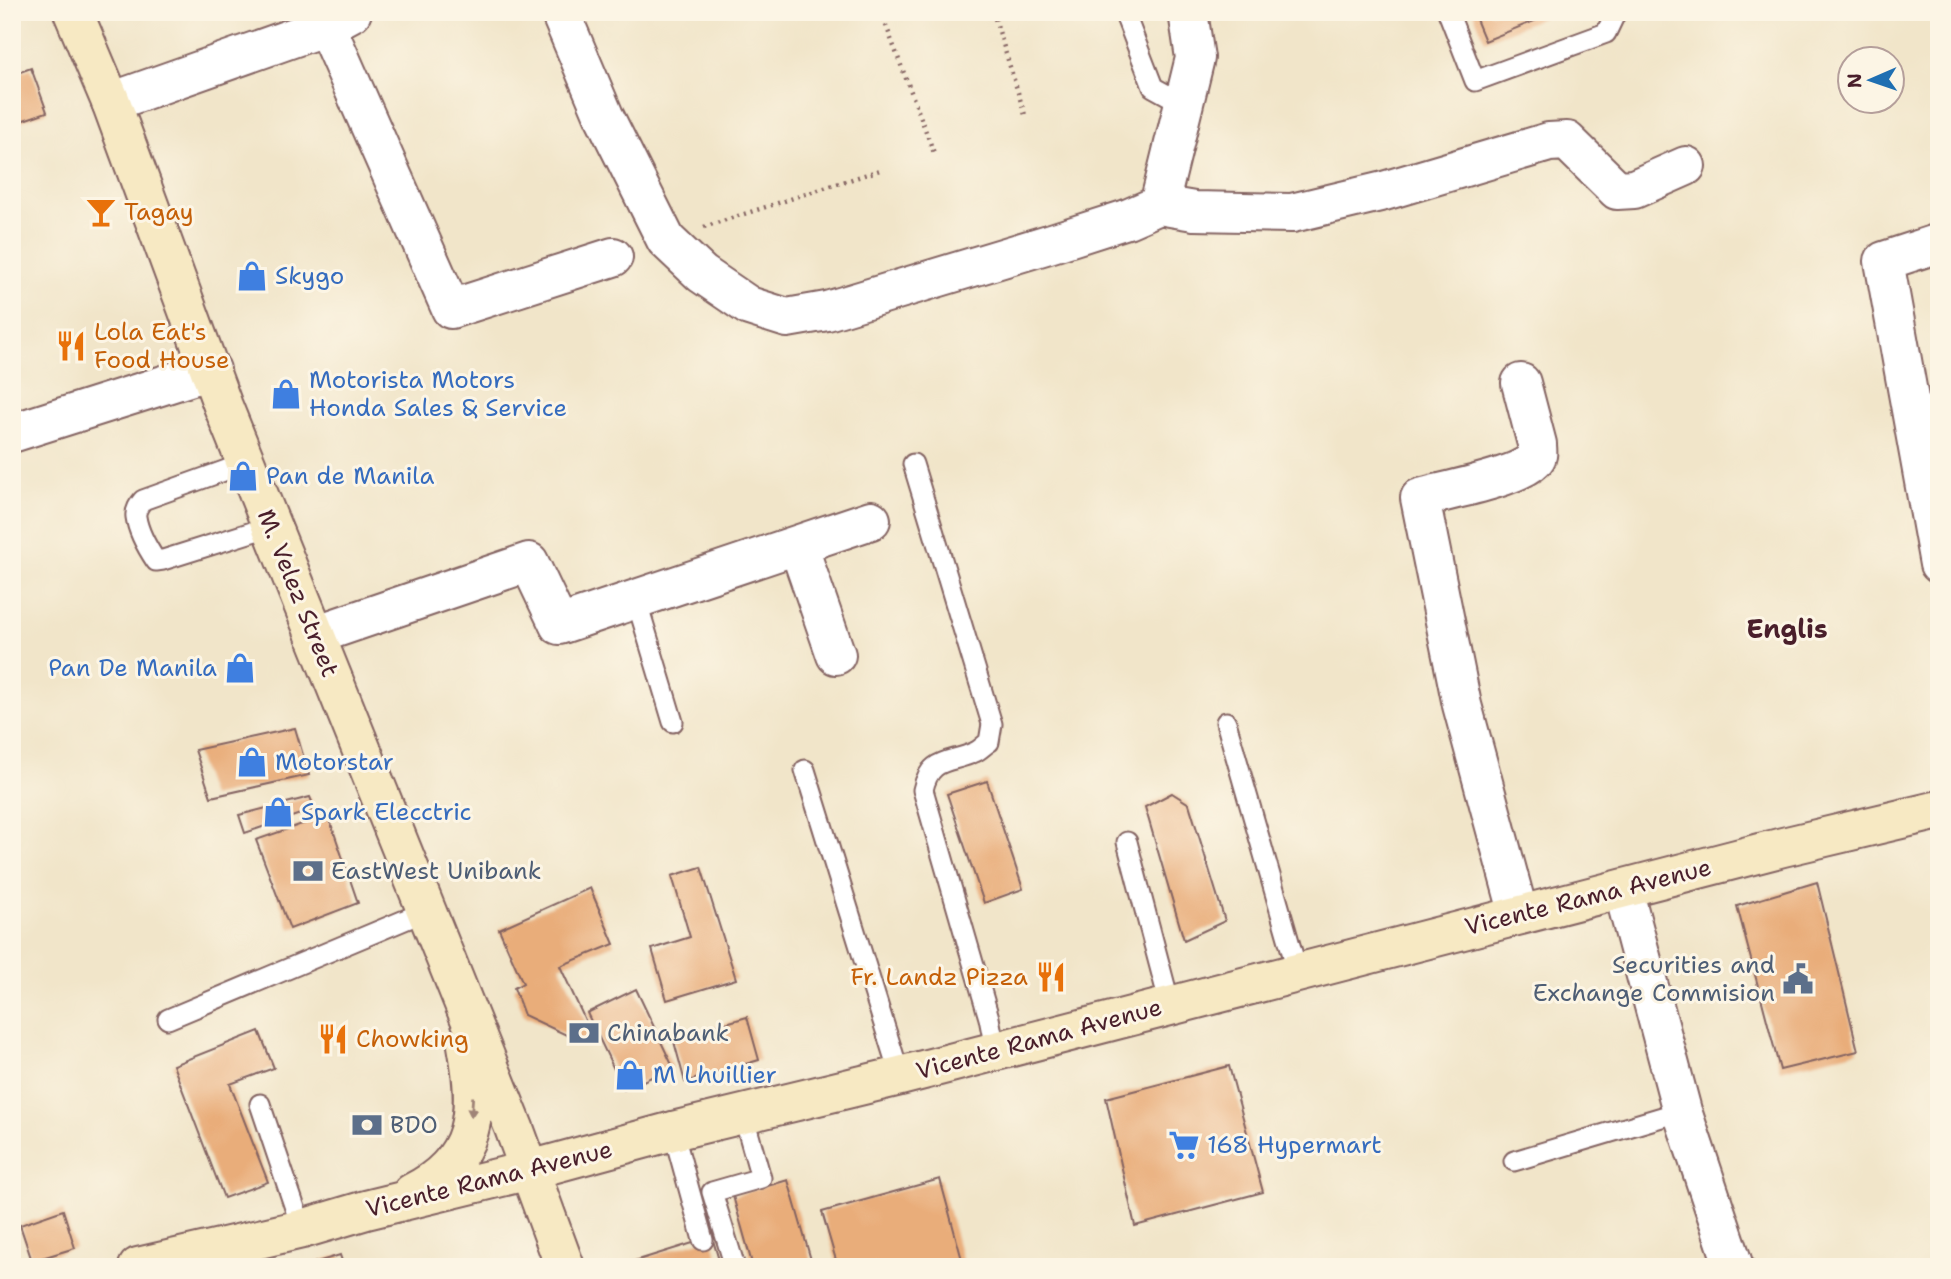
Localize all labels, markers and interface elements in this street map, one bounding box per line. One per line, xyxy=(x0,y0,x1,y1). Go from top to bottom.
north arrow xyxy=(1836,46,1906,116)
text: N xyxy=(1842,73,1867,89)
bar icon: Tagay xyxy=(84,195,118,229)
place label: Tagay xyxy=(124,196,194,228)
shop icon: Skygo xyxy=(235,259,269,293)
place label: Skygo xyxy=(275,260,344,292)
place label: Lola Eat's Food House xyxy=(94,316,229,376)
restaurant icon: Lola Eat's Food House xyxy=(54,329,88,363)
place label: Motorista Motors Honda Sales & Service xyxy=(309,364,567,424)
shop icon: Motorista Motors Honda Sales & Service xyxy=(269,377,303,411)
shop icon: Pan de Manila xyxy=(226,459,260,493)
place label: Pan de Manila xyxy=(266,460,434,492)
street label: M. Velez Street xyxy=(250,504,346,682)
district label: Englis xyxy=(1746,611,1828,646)
shop icon: Pan De Manila xyxy=(223,651,257,685)
place label: Pan De Manila xyxy=(48,652,217,684)
shop icon: Motorstar xyxy=(235,745,269,779)
place label: Motorstar xyxy=(275,746,394,778)
shop icon: Spark Elecctric xyxy=(261,795,295,829)
place label: Spark Elecctric xyxy=(301,796,472,828)
street label: Vicente Rama Avenue xyxy=(1461,851,1715,943)
bank icon: EastWest Unibank xyxy=(291,854,325,888)
place label: EastWest Unibank xyxy=(331,855,542,887)
place label: Securities and Exchange Commision xyxy=(1533,949,1775,1009)
restaurant icon: Fr. Landz Pizza xyxy=(1034,960,1068,994)
place label: Fr. Landz Pizza xyxy=(851,961,1028,993)
public building icon: Securities and Exchange Commision xyxy=(1781,962,1815,996)
street label: Vicente Rama Avenue xyxy=(913,991,1165,1087)
bank icon: Chinabank xyxy=(567,1016,601,1050)
place label: Chinabank xyxy=(607,1017,729,1049)
restaurant icon: Chowking xyxy=(316,1022,350,1056)
place label: Chowking xyxy=(356,1023,469,1055)
shop icon: M Lhuillier xyxy=(613,1058,647,1092)
place label: M Lhuillier xyxy=(653,1059,777,1091)
one-way arrow xyxy=(466,1096,477,1118)
bank icon: BDO xyxy=(350,1108,384,1142)
place label: BDO xyxy=(390,1109,438,1141)
supermarket icon: 168 Hypermart xyxy=(1167,1128,1201,1162)
place label: 168 Hypermart xyxy=(1207,1129,1382,1161)
street label: Vicente Rama Avenue xyxy=(362,1133,616,1225)

